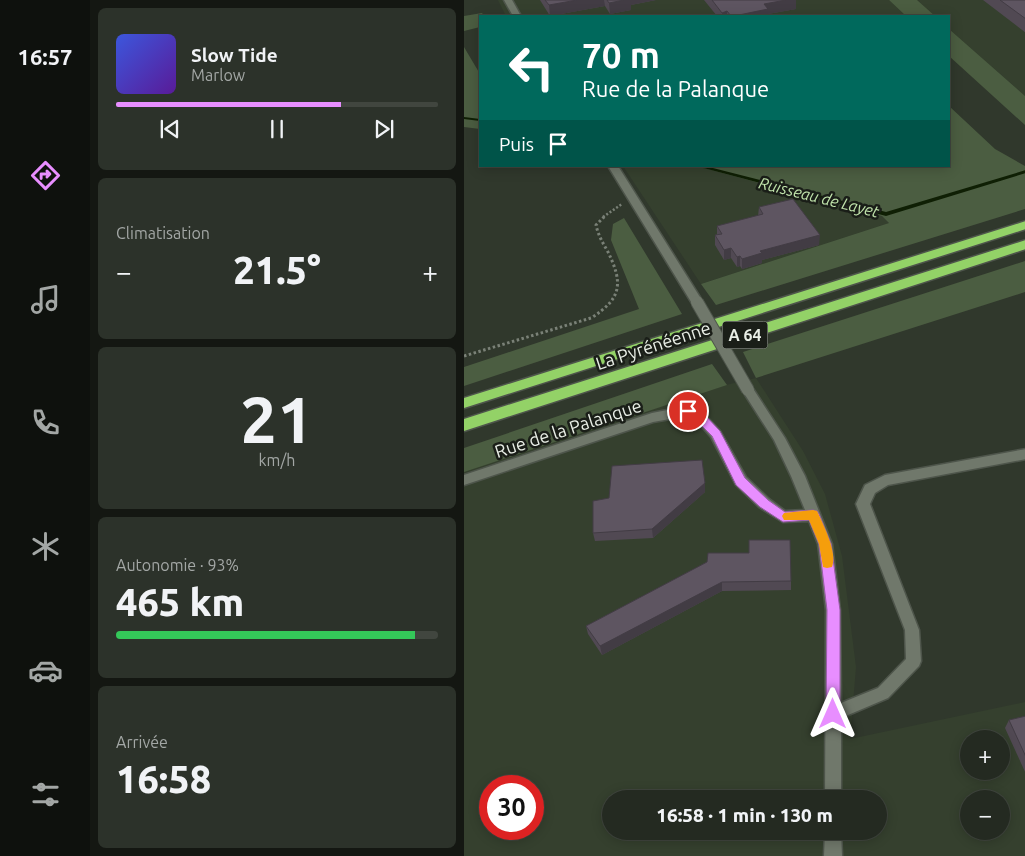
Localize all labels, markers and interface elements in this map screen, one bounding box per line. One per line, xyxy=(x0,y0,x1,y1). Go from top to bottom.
icon: left xyxy=(499,35,564,100)
text: 70 m xyxy=(582,35,660,75)
text: 16:57 xyxy=(17,44,73,69)
text: Slow Tide xyxy=(191,44,278,66)
text: Marlow xyxy=(191,66,245,84)
text: Rue de la Palanque xyxy=(582,76,769,101)
icon: previous xyxy=(156,115,184,143)
icon: pause xyxy=(263,115,291,143)
icon: next xyxy=(370,115,398,143)
icon: arrive xyxy=(544,130,572,158)
text: Puis xyxy=(499,133,534,155)
icon: directions xyxy=(28,158,63,193)
water label: Ruisseau de Layet xyxy=(757,173,882,221)
text: Climatisation xyxy=(116,224,210,242)
text: 21.5° xyxy=(233,249,321,291)
text: − xyxy=(116,256,132,287)
text: + xyxy=(422,256,438,287)
icon: music xyxy=(28,282,63,317)
street label: La Pyrénéenne xyxy=(593,317,713,373)
road number: A 64 xyxy=(722,322,768,348)
text: 21 xyxy=(240,382,314,455)
pin xyxy=(667,390,709,432)
street label: Rue de la Palanque xyxy=(492,395,644,461)
icon: arrive xyxy=(674,397,702,425)
icon: phone xyxy=(28,405,63,440)
text: km/h xyxy=(259,451,295,469)
icon: climate xyxy=(28,529,63,564)
text: Autonomie · 93% xyxy=(116,556,239,574)
text: 465 km xyxy=(116,581,244,623)
icon: car xyxy=(28,653,63,688)
position arrow xyxy=(806,687,858,739)
map controls xyxy=(960,730,1010,840)
button: + xyxy=(960,730,1010,780)
text: Arrivée xyxy=(116,733,168,751)
text: 16:58 xyxy=(116,758,211,800)
speed limit sign: 30 xyxy=(479,775,544,840)
icon: filters xyxy=(28,777,63,812)
button: − xyxy=(960,790,1010,840)
text: 16:58 · 1 min · 130 m xyxy=(656,804,833,826)

